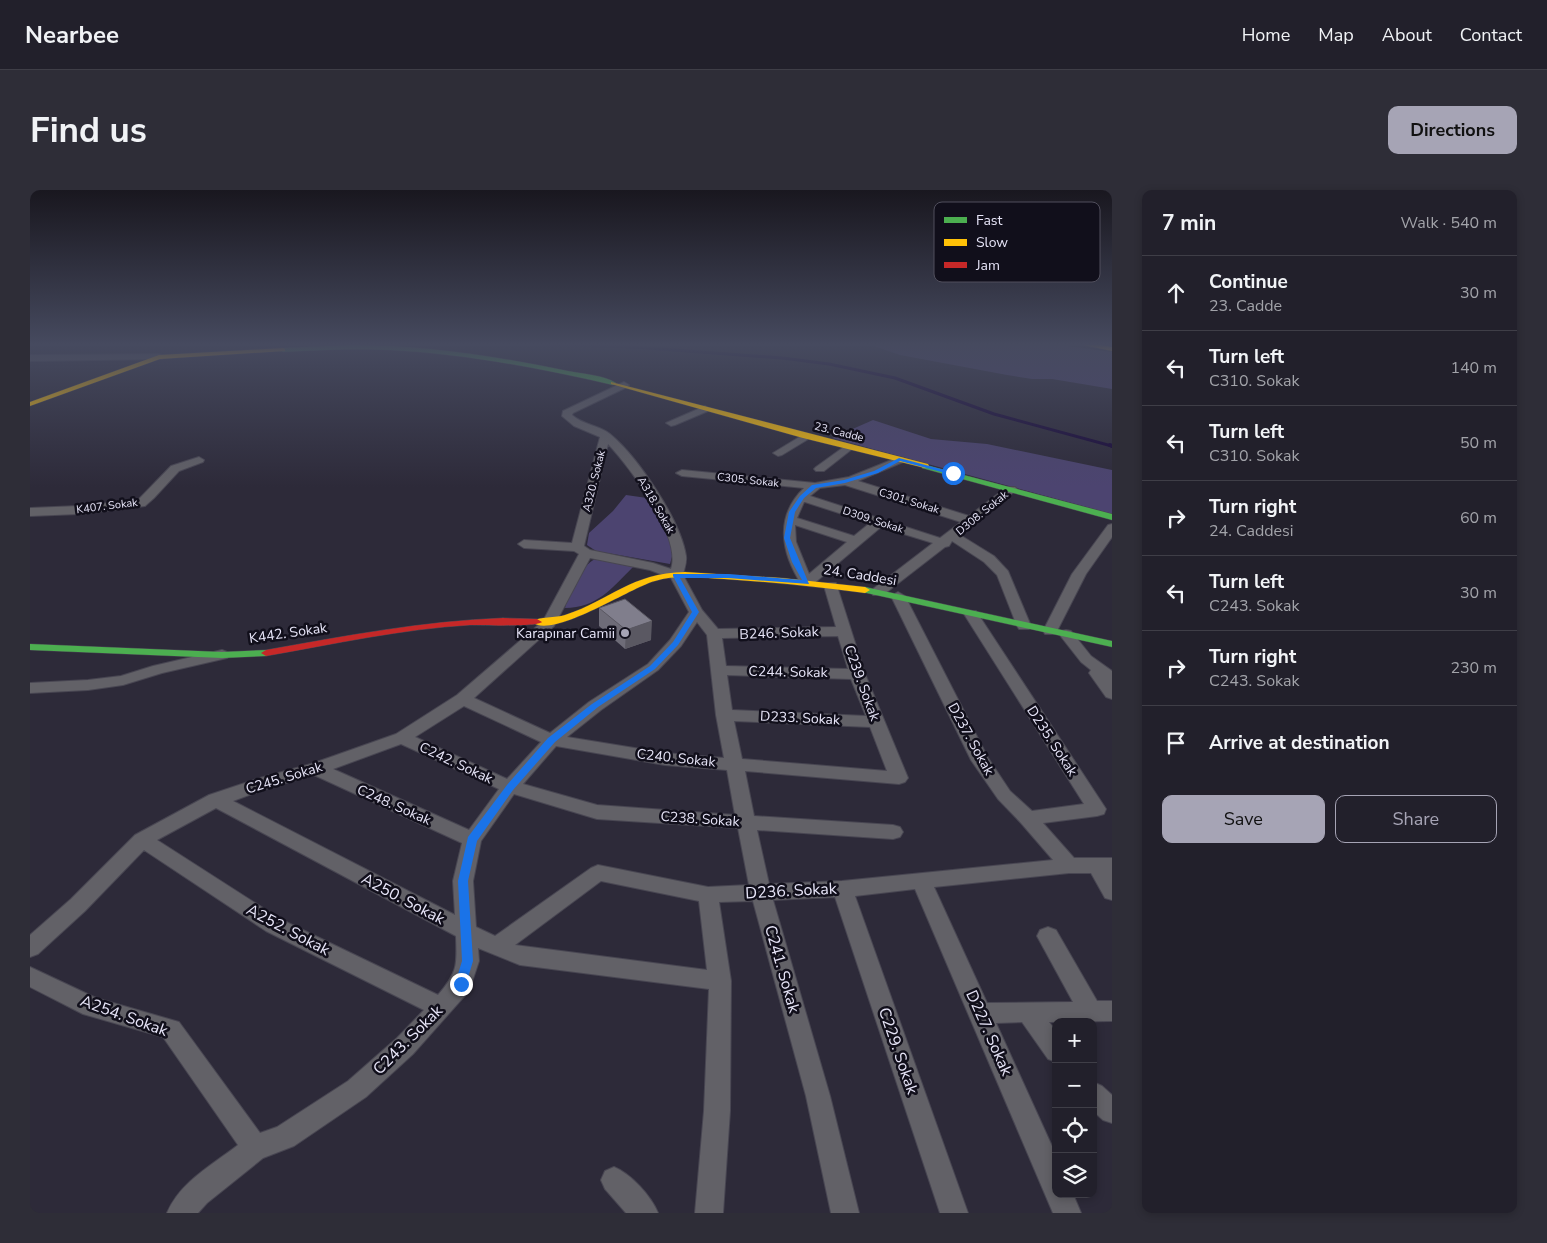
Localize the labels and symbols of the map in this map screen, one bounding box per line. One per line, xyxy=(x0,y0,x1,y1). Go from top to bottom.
legend xyxy=(934,202,1100,282)
text: Fast xyxy=(976,211,1002,230)
text: Slow xyxy=(976,233,1008,252)
text: Jam xyxy=(975,256,1000,275)
street label: 23. Cadde xyxy=(813,419,865,445)
street label: A320. Sokak xyxy=(579,448,609,513)
route start xyxy=(942,462,965,485)
street label: C305. Sokak xyxy=(716,469,780,491)
street label: A318. Sokak xyxy=(634,474,678,536)
street label: C301. Sokak xyxy=(877,485,941,517)
street label: D308. Sokak xyxy=(953,487,1012,539)
street label: K407. Sokak xyxy=(75,495,139,517)
street label: D309. Sokak xyxy=(841,503,906,537)
street label: 24. Caddesi xyxy=(822,560,898,590)
street label: K442. Sokak xyxy=(248,618,329,648)
street label: B246. Sokak xyxy=(739,622,820,644)
place label: Karapınar Camii xyxy=(516,624,615,643)
marker: Karapınar Camii xyxy=(619,627,631,639)
street label: C239. Sokak xyxy=(840,643,885,724)
street label: C244. Sokak xyxy=(748,662,829,682)
street label: D237. Sokak xyxy=(943,699,999,780)
street label: D235. Sokak xyxy=(1022,702,1082,781)
street label: D233. Sokak xyxy=(759,706,842,730)
street label: C242. Sokak xyxy=(416,738,497,789)
street label: C240. Sokak xyxy=(636,744,717,772)
street label: C245. Sokak xyxy=(243,757,326,799)
street label: C248. Sokak xyxy=(354,780,435,830)
street label: C238. Sokak xyxy=(660,807,741,831)
street label: A250. Sokak xyxy=(357,868,449,931)
street label: D236. Sokak xyxy=(745,878,838,904)
street label: A252. Sokak xyxy=(242,899,334,962)
street label: C241. Sokak xyxy=(759,922,805,1016)
route end xyxy=(450,973,473,996)
street label: D227. Sokak xyxy=(960,987,1018,1080)
street label: A254. Sokak xyxy=(77,990,172,1042)
street label: C243. Sokak xyxy=(368,1000,448,1080)
street label: C229. Sokak xyxy=(873,1005,923,1098)

